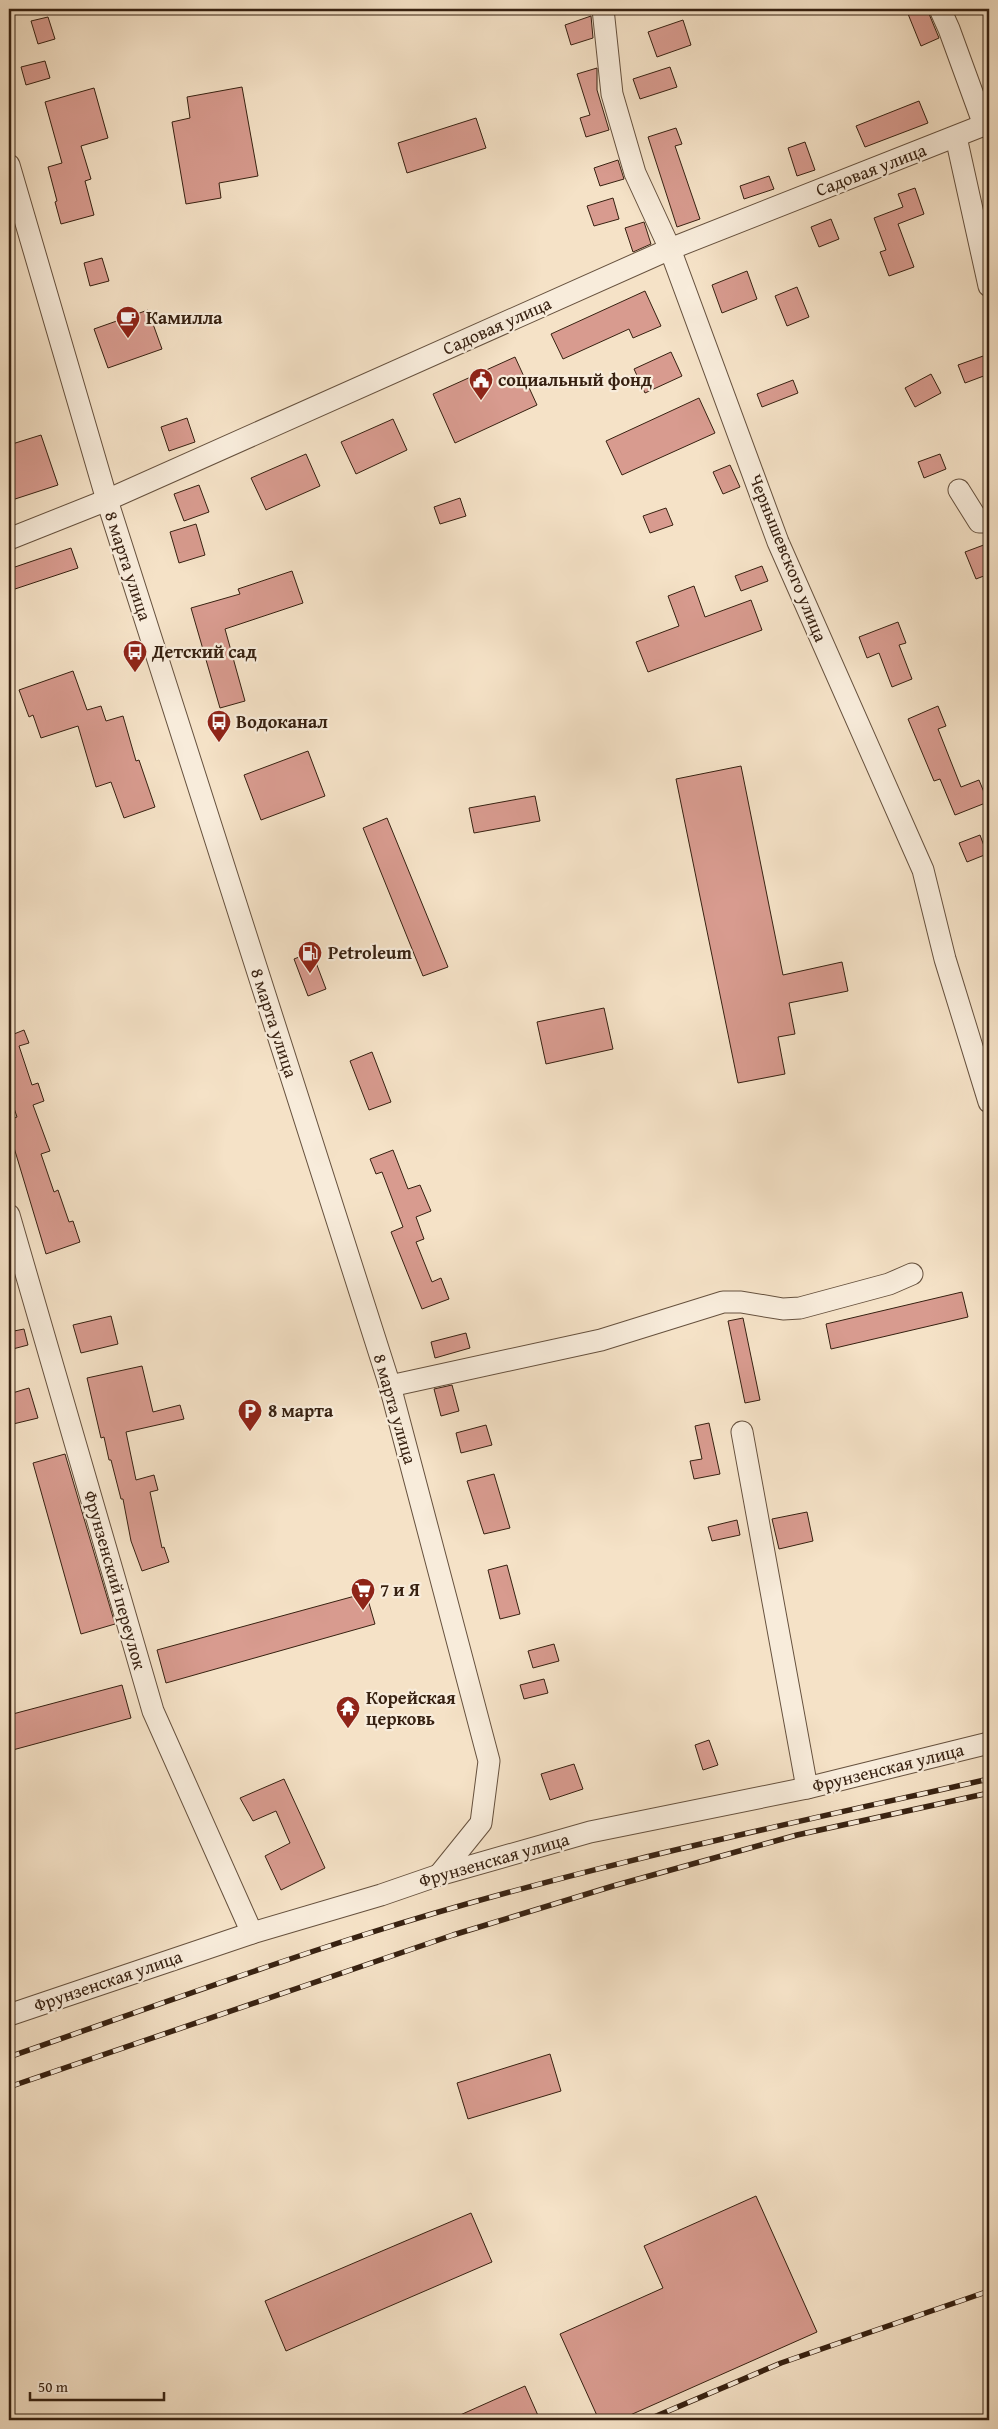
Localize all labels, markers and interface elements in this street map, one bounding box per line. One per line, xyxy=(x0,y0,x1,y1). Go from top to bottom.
street label: Садовая улица xyxy=(812,136,930,203)
street label: Садовая улица xyxy=(438,289,556,362)
place label: Камилла xyxy=(146,304,223,331)
cafe icon: Камилла xyxy=(115,305,141,339)
place label: социальный фонд xyxy=(498,366,652,393)
public building icon: социальный фонд xyxy=(468,367,494,401)
street label: Чернышевского улица xyxy=(742,470,835,646)
street label: 8 марта улица xyxy=(98,508,159,624)
place label: Детский сад xyxy=(151,638,257,665)
bus stop icon: Детский сад xyxy=(122,639,148,673)
place label: Водоканал xyxy=(236,708,328,735)
bus stop icon: Водоканал xyxy=(206,709,232,743)
place label: Petroleum xyxy=(328,939,412,966)
fuel station icon: Petroleum xyxy=(297,940,323,974)
street label: 8 марта улица xyxy=(244,965,305,1081)
street label: 8 марта улица xyxy=(367,1351,424,1468)
place label: 8 марта xyxy=(268,1397,334,1424)
parking icon: 8 марта xyxy=(237,1398,263,1432)
street label: Фрунзенский переулок xyxy=(77,1487,154,1673)
place label: 7 и Я xyxy=(380,1576,420,1603)
supermarket icon: 7 и Я xyxy=(350,1577,376,1611)
place label: Корейская церковь xyxy=(366,1684,456,1732)
temple icon: Корейская церковь xyxy=(335,1695,361,1729)
street label: Фрунзенская улица xyxy=(809,1736,967,1799)
street label: Фрунзенская улица xyxy=(415,1825,573,1894)
street label: Фрунзенская улица xyxy=(30,1942,186,2019)
scale bar xyxy=(30,2369,164,2401)
text: 50 m xyxy=(38,2376,69,2397)

